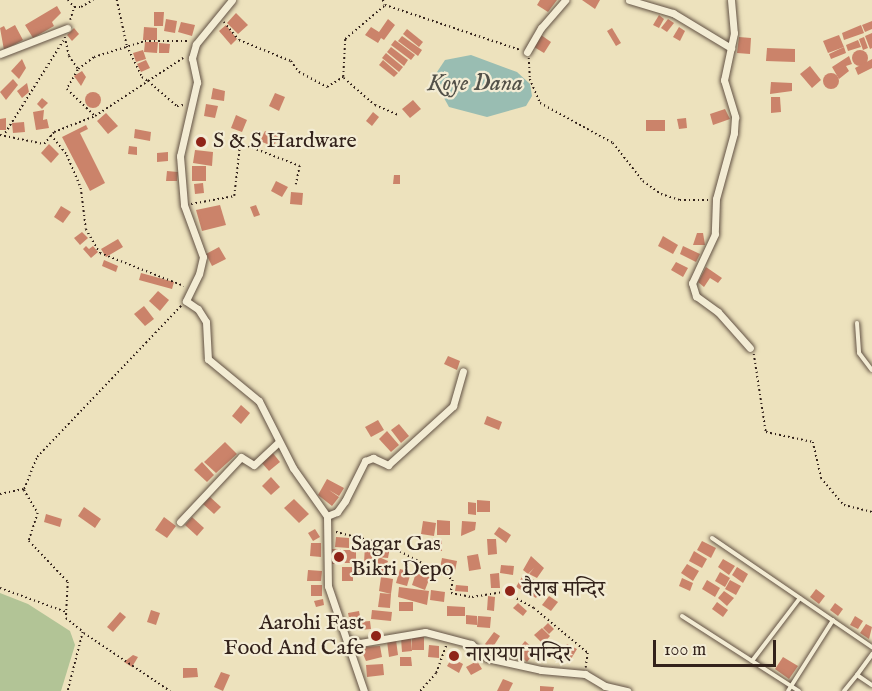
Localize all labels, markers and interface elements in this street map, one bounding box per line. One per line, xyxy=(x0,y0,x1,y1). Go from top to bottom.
water label: Koye Dana xyxy=(427,70,523,98)
place label: S & S Hardware xyxy=(213,129,357,155)
marker: S & S Hardware xyxy=(194,135,208,149)
place label: Sagar Gas Bikri Depo xyxy=(351,531,454,582)
marker: Sagar Gas Bikri Depo xyxy=(332,550,346,564)
place label: वैराब मन्दिर xyxy=(522,578,605,604)
marker: वैराब मन्दिर xyxy=(503,584,517,598)
place label: Aarohi Fast Food And Cafe xyxy=(224,610,364,662)
scale bar xyxy=(656,628,779,666)
marker: Aarohi Fast Food And Cafe xyxy=(369,629,383,643)
text: 100 m xyxy=(664,639,706,662)
place label: नारायण मन्दिर xyxy=(466,643,571,669)
marker: नारायण मन्दिर xyxy=(447,649,461,663)

